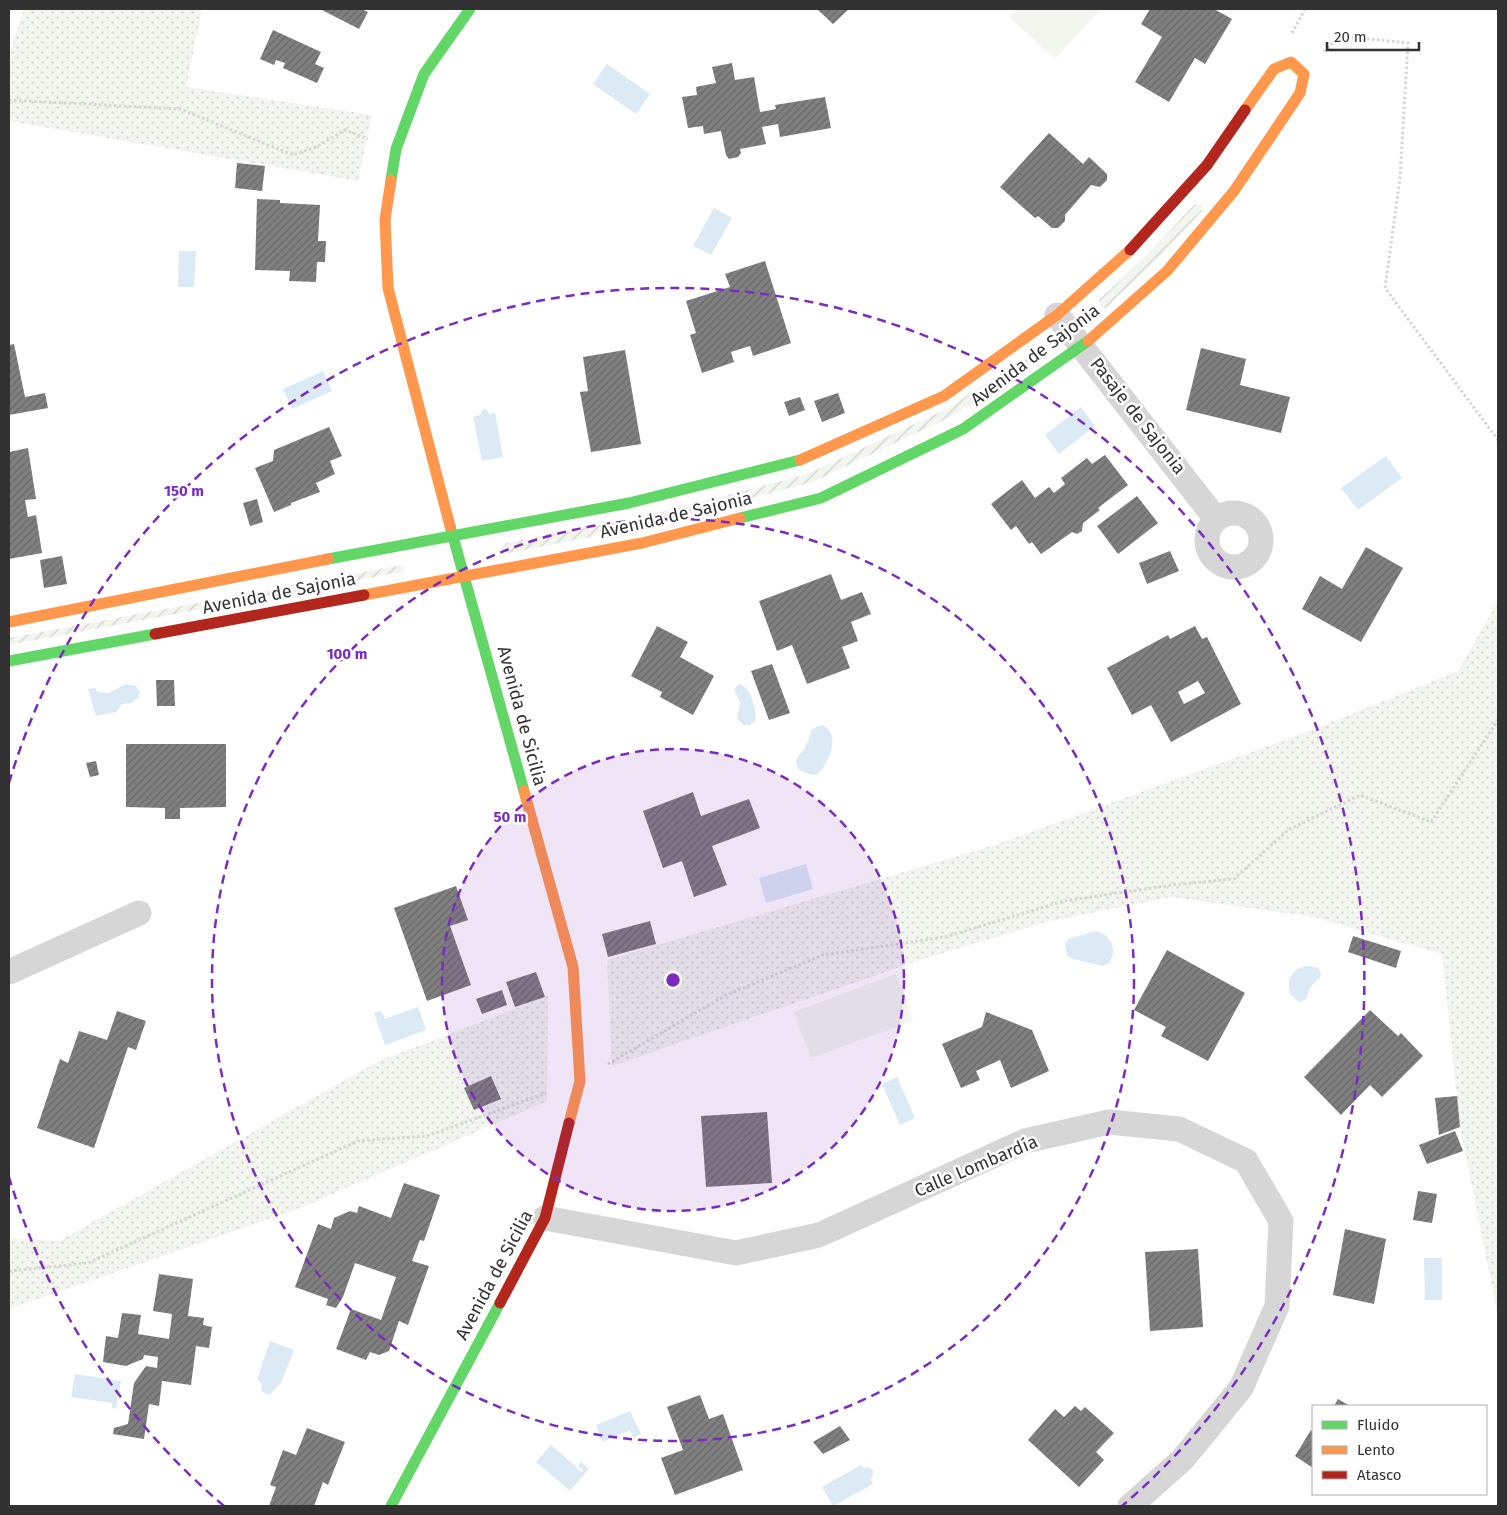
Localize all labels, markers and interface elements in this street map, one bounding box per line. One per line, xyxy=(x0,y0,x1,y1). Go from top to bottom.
scale bar xyxy=(1327,20,1420,52)
text: 20 m xyxy=(1334,28,1367,46)
street label: Avenida de Sajonia xyxy=(966,299,1104,411)
street label: Pasaje de Sajonia xyxy=(1086,353,1190,479)
text: 150 m xyxy=(164,482,204,500)
street label: Avenida de Sajonia xyxy=(598,487,754,543)
street label: Avenida de Sajonia xyxy=(201,567,357,619)
street label: Avenida de Sicilia xyxy=(493,644,551,788)
text: 100 m xyxy=(327,645,367,663)
text: 50 m xyxy=(493,808,527,826)
centre of rings xyxy=(664,971,682,989)
street label: Calle Lombardía xyxy=(911,1130,1041,1202)
street label: Avenida de Sicilia xyxy=(451,1206,537,1344)
legend xyxy=(1312,1405,1487,1495)
text: Fluido xyxy=(1357,1416,1399,1434)
text: Lento xyxy=(1357,1441,1395,1459)
text: Atasco xyxy=(1357,1466,1402,1484)

